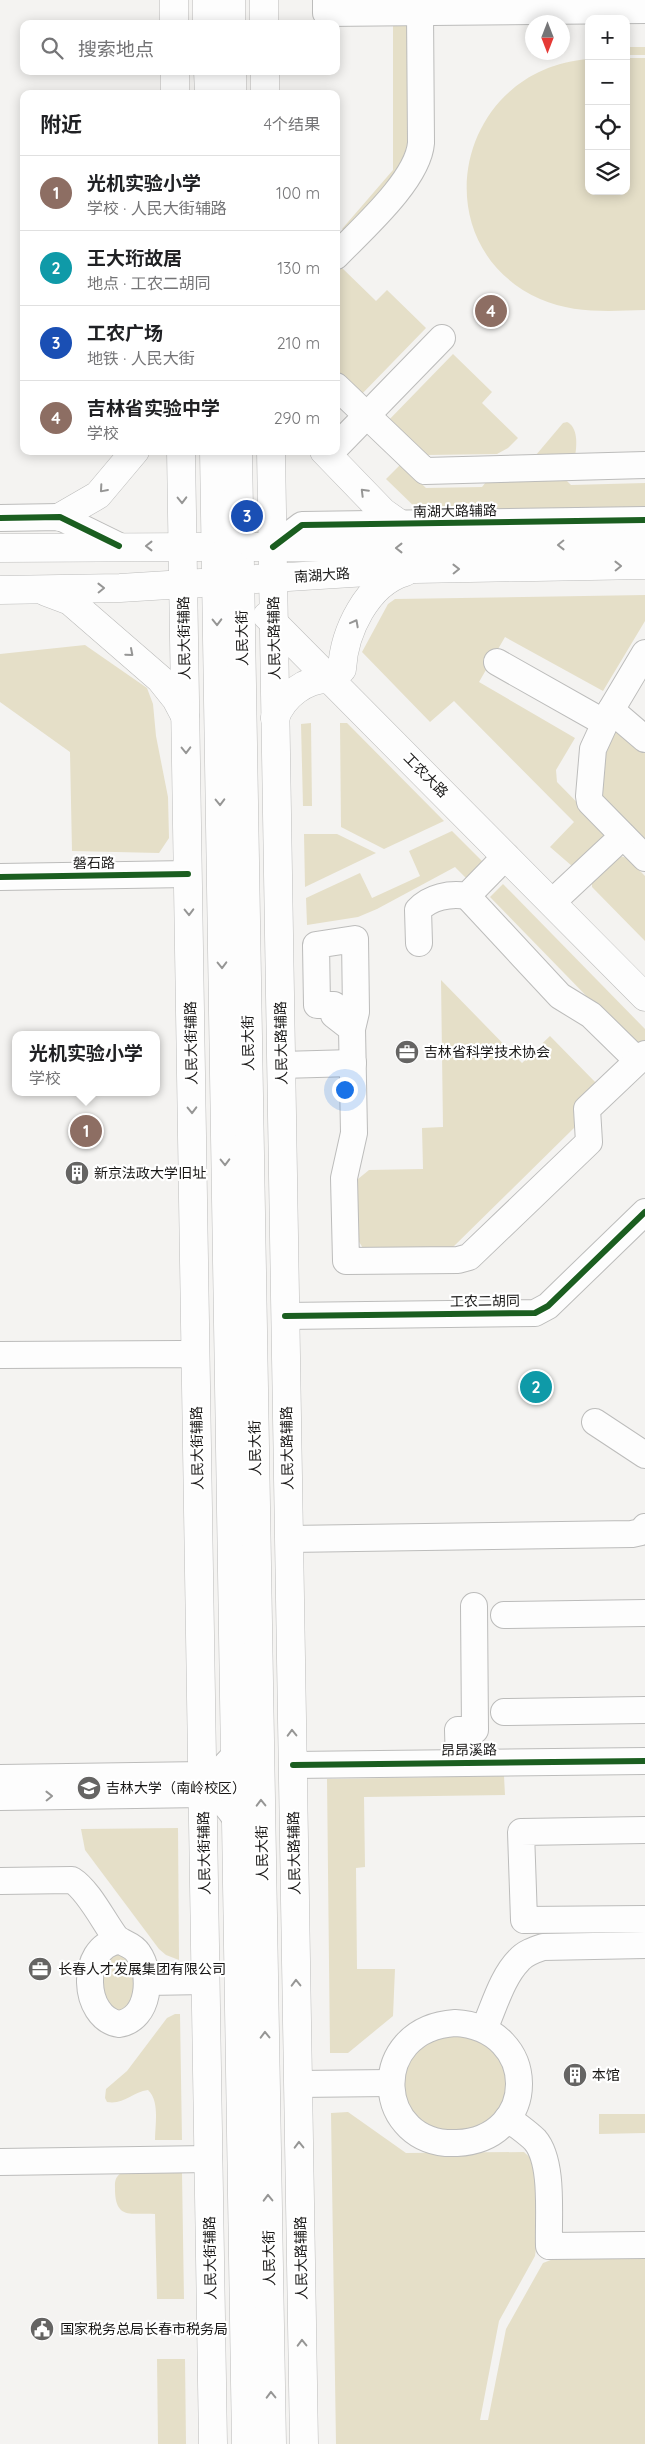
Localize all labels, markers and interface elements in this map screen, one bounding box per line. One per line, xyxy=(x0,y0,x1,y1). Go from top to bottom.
north arrow xyxy=(525,15,570,60)
map controls xyxy=(585,15,630,195)
button: + xyxy=(585,15,630,60)
search box xyxy=(20,20,340,75)
icon: search xyxy=(38,34,66,62)
text: 搜索地点 xyxy=(78,37,154,61)
button: − xyxy=(585,60,630,105)
button: locate xyxy=(585,105,630,150)
text: 附近 xyxy=(40,111,82,137)
text: 4个结果 xyxy=(264,114,320,134)
button: layers xyxy=(585,150,630,195)
text: 光机实验小学 xyxy=(87,171,201,195)
text: 1 xyxy=(53,183,59,203)
text: 100 m xyxy=(276,183,320,203)
text: 学校 · 人民大街辅路 xyxy=(87,198,227,218)
text: 王大珩故居 xyxy=(87,246,182,270)
text: 2 xyxy=(51,258,61,278)
text: 130 m xyxy=(277,258,320,278)
text: 地点 · 工农二胡同 xyxy=(87,273,211,293)
pin: 4 xyxy=(475,292,507,330)
text: 工农广场 xyxy=(87,321,163,345)
text: 3 xyxy=(52,333,60,353)
text: 210 m xyxy=(277,333,320,353)
text: 地铁 · 人民大街 xyxy=(87,348,195,368)
text: 吉林省实验中学 xyxy=(87,396,220,420)
text: 4 xyxy=(51,408,61,428)
text: 290 m xyxy=(274,408,320,428)
text: 学校 xyxy=(87,423,119,443)
one-way arrow xyxy=(100,483,109,492)
one-way arrow xyxy=(361,489,370,498)
one-way arrow xyxy=(177,496,187,504)
pin: 3 xyxy=(231,497,263,535)
street label: 南湖大路辅路 xyxy=(413,501,497,521)
one-way arrow xyxy=(557,540,565,551)
one-way arrow xyxy=(145,541,153,552)
one-way arrow xyxy=(395,543,402,553)
one-way arrow xyxy=(614,561,622,571)
one-way arrow xyxy=(452,563,460,574)
street label: 南湖大路 xyxy=(293,564,351,586)
one-way arrow xyxy=(97,583,105,594)
street label: 人民大街辅路 xyxy=(174,596,194,680)
street label: 人民大路辅路 xyxy=(264,596,284,680)
street label: 人民大街 xyxy=(233,610,251,666)
one-way arrow xyxy=(212,619,222,627)
one-way arrow xyxy=(349,620,359,629)
one-way arrow xyxy=(124,647,133,656)
one-way arrow xyxy=(181,746,191,754)
street label: 工农大路 xyxy=(400,749,452,801)
one-way arrow xyxy=(215,799,225,807)
street label: 磐石路 xyxy=(73,854,115,872)
one-way arrow xyxy=(183,909,194,917)
one-way arrow xyxy=(217,962,227,969)
street label: 人民大街辅路 xyxy=(181,1001,201,1085)
street label: 人民大路辅路 xyxy=(271,1001,291,1085)
street label: 人民大街 xyxy=(239,1015,257,1071)
popup xyxy=(12,1031,160,1096)
office icon: 吉林省科学技术协会 xyxy=(394,1039,420,1065)
text: 光机实验小学 xyxy=(29,1041,143,1065)
place label: 吉林省科学技术协会 xyxy=(424,1043,550,1061)
text: 学校 xyxy=(29,1068,61,1088)
your location xyxy=(332,1077,358,1103)
one-way arrow xyxy=(187,1106,197,1114)
pin: 1 xyxy=(70,1112,102,1150)
one-way arrow xyxy=(220,1159,231,1167)
building icon: 新京法政大学旧址 xyxy=(64,1160,90,1186)
place label: 新京法政大学旧址 xyxy=(94,1164,206,1182)
street label: 工农二胡同 xyxy=(450,1291,520,1311)
pin: 2 xyxy=(520,1368,552,1406)
street label: 人民大街辅路 xyxy=(187,1406,207,1490)
street label: 人民大路辅路 xyxy=(277,1406,297,1490)
street label: 人民大街 xyxy=(246,1420,264,1476)
one-way arrow xyxy=(287,1729,297,1736)
street label: 昂昂溪路 xyxy=(441,1741,497,1759)
school or university icon: 吉林大学（南岭校区） xyxy=(76,1775,102,1801)
place label: 吉林大学（南岭校区） xyxy=(106,1779,246,1797)
one-way arrow xyxy=(45,1791,53,1801)
one-way arrow xyxy=(256,1799,267,1807)
street label: 人民大街辅路 xyxy=(194,1811,214,1895)
street label: 人民大路辅路 xyxy=(284,1811,304,1895)
street label: 人民大街 xyxy=(253,1825,271,1881)
office icon: 长春人才发展集团有限公司 xyxy=(27,1956,53,1982)
place label: 长春人才发展集团有限公司 xyxy=(58,1960,226,1978)
one-way arrow xyxy=(291,1979,301,1986)
one-way arrow xyxy=(260,2031,270,2039)
building icon: 本馆 xyxy=(562,2062,588,2088)
place label: 本馆 xyxy=(592,2066,620,2084)
one-way arrow xyxy=(294,2141,304,2149)
one-way arrow xyxy=(263,2194,273,2202)
street label: 人民大街辅路 xyxy=(200,2216,220,2300)
street label: 人民大路辅路 xyxy=(291,2216,311,2300)
street label: 人民大街 xyxy=(260,2230,278,2286)
public building icon: 国家税务总局长春市税务局 xyxy=(29,2316,55,2342)
place label: 国家税务总局长春市税务局 xyxy=(60,2320,228,2338)
one-way arrow xyxy=(297,2339,307,2346)
one-way arrow xyxy=(266,2391,277,2399)

